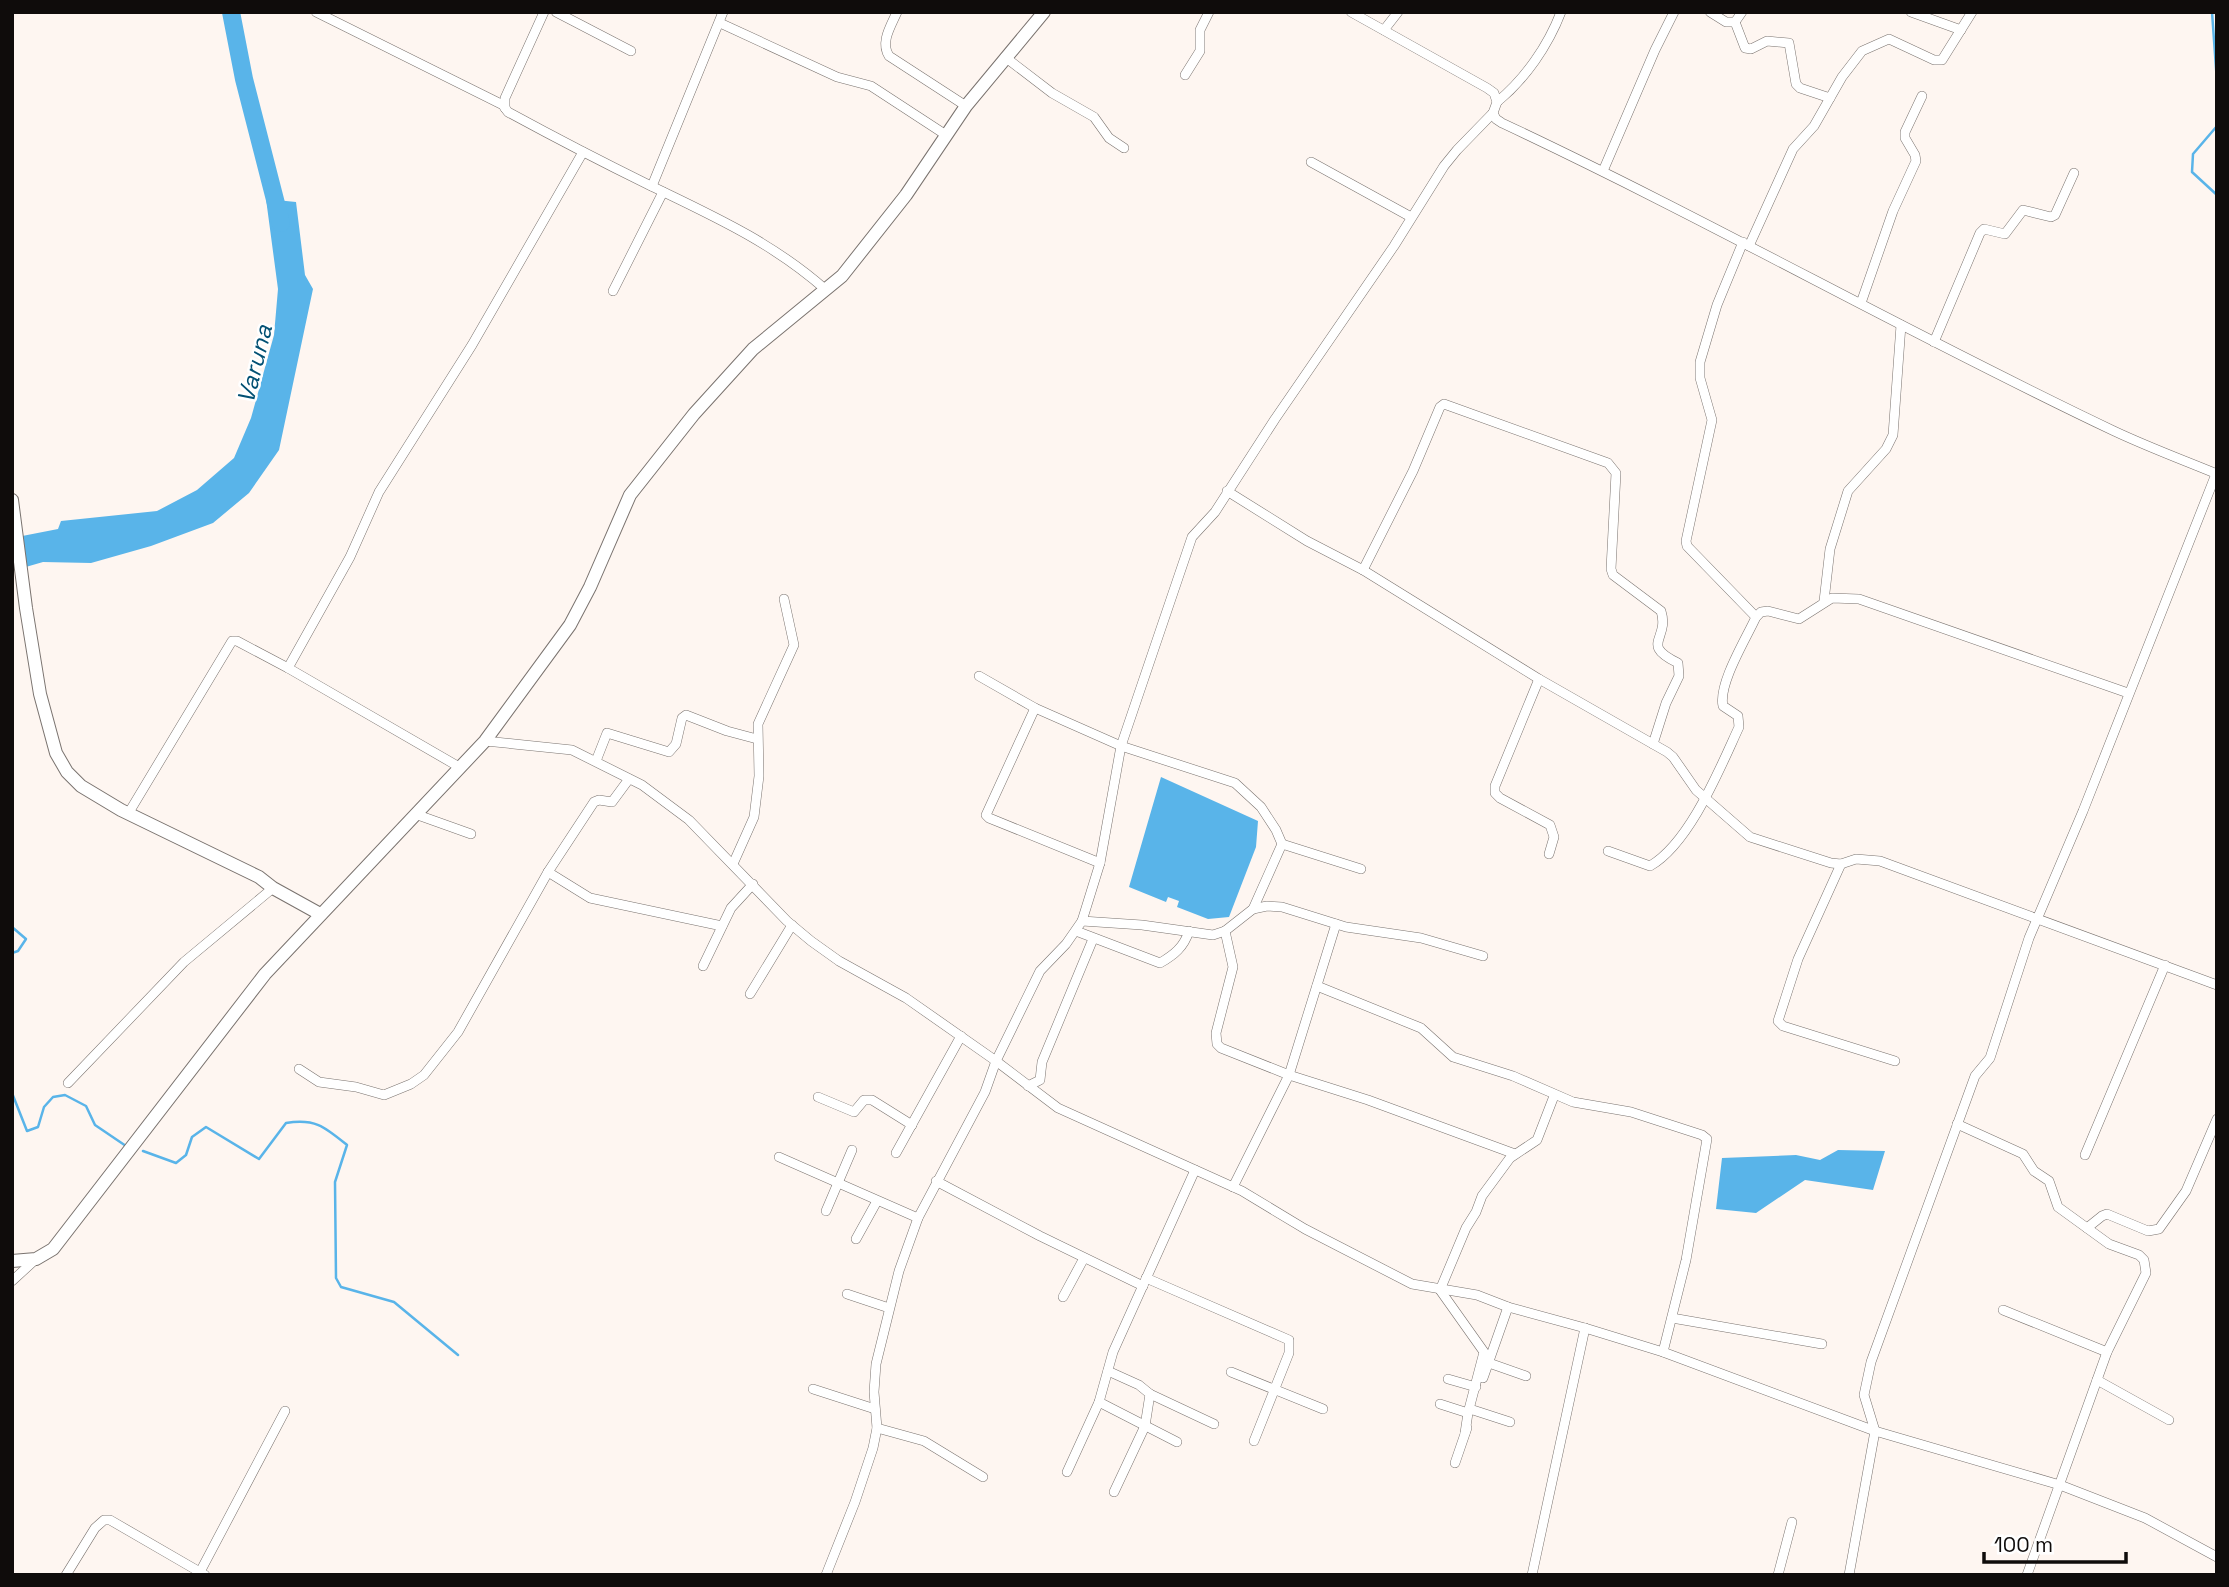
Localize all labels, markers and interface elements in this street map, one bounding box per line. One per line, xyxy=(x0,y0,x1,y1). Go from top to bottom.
water label: Varuna xyxy=(230,321,279,406)
scale bar xyxy=(1984,1520,2126,1564)
text: 100 m xyxy=(1994,1531,2053,1558)

